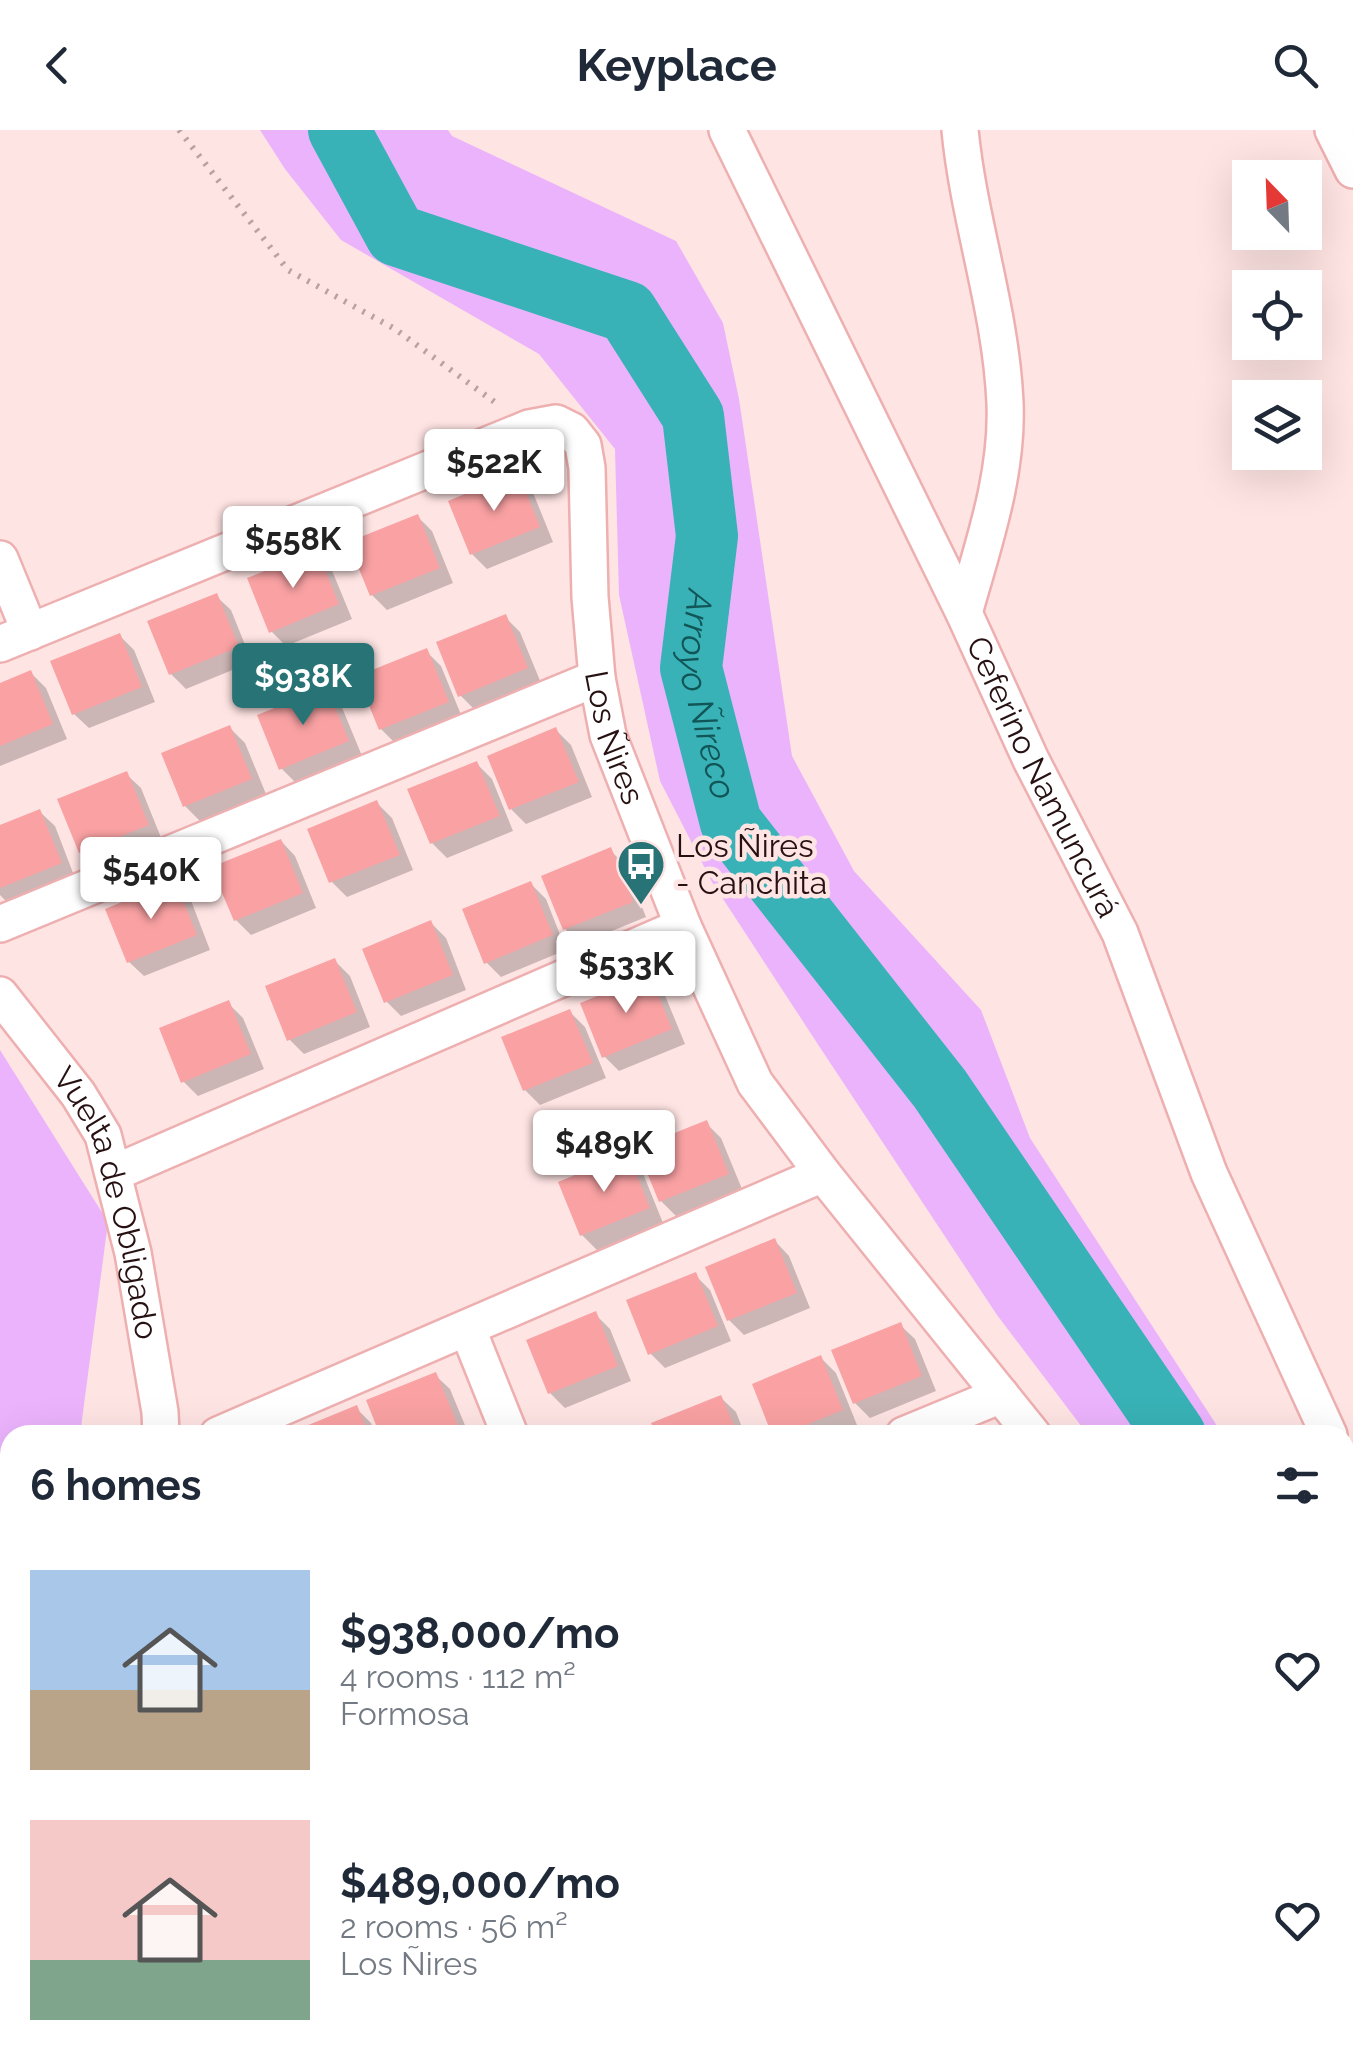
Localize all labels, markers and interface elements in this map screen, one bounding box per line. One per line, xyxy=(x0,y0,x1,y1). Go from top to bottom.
icon: back xyxy=(30,38,85,93)
icon: search xyxy=(1268,38,1323,93)
text: Keyplace xyxy=(576,39,777,92)
north arrow xyxy=(1232,160,1322,250)
map controls xyxy=(1232,160,1322,470)
button: locate xyxy=(1232,270,1322,360)
button: layers xyxy=(1232,380,1322,470)
pin: $522K xyxy=(424,429,564,514)
text: $522K xyxy=(446,443,542,480)
pin: $558K xyxy=(223,506,363,591)
text: $558K xyxy=(245,520,341,557)
water label: Arroyo Ñireco xyxy=(671,586,745,803)
street label: Ceferino Namuncurá xyxy=(959,631,1128,923)
pin: $938K xyxy=(233,643,373,728)
text: $938K xyxy=(254,657,352,694)
street label: Los Ñires xyxy=(578,667,652,809)
place label: Los Ñires - Canchita xyxy=(676,827,827,901)
pin: $540K xyxy=(81,837,221,922)
bus stop icon: Los Ñires - Canchita xyxy=(615,838,667,906)
text: $540K xyxy=(102,851,200,888)
pin: $533K xyxy=(556,931,696,1016)
text: $533K xyxy=(578,945,674,982)
street label: Vuelta de Obligado xyxy=(46,1059,166,1342)
pin: $489K xyxy=(534,1110,674,1195)
text: $489K xyxy=(555,1124,653,1161)
icon: filters xyxy=(1270,1458,1325,1513)
text: 6 homes xyxy=(30,1461,201,1510)
text: $938,000/mo xyxy=(340,1609,619,1658)
icon: home xyxy=(110,1610,230,1730)
icon: heart xyxy=(1270,1643,1325,1698)
text: 4 rooms · 112 m² xyxy=(340,1658,576,1695)
text: Formosa xyxy=(340,1695,469,1732)
text: $489,000/mo xyxy=(340,1859,620,1908)
icon: home xyxy=(110,1860,230,1980)
icon: heart xyxy=(1270,1893,1325,1948)
text: 2 rooms · 56 m² xyxy=(340,1908,568,1945)
text: Los Ñires xyxy=(340,1945,478,1982)

